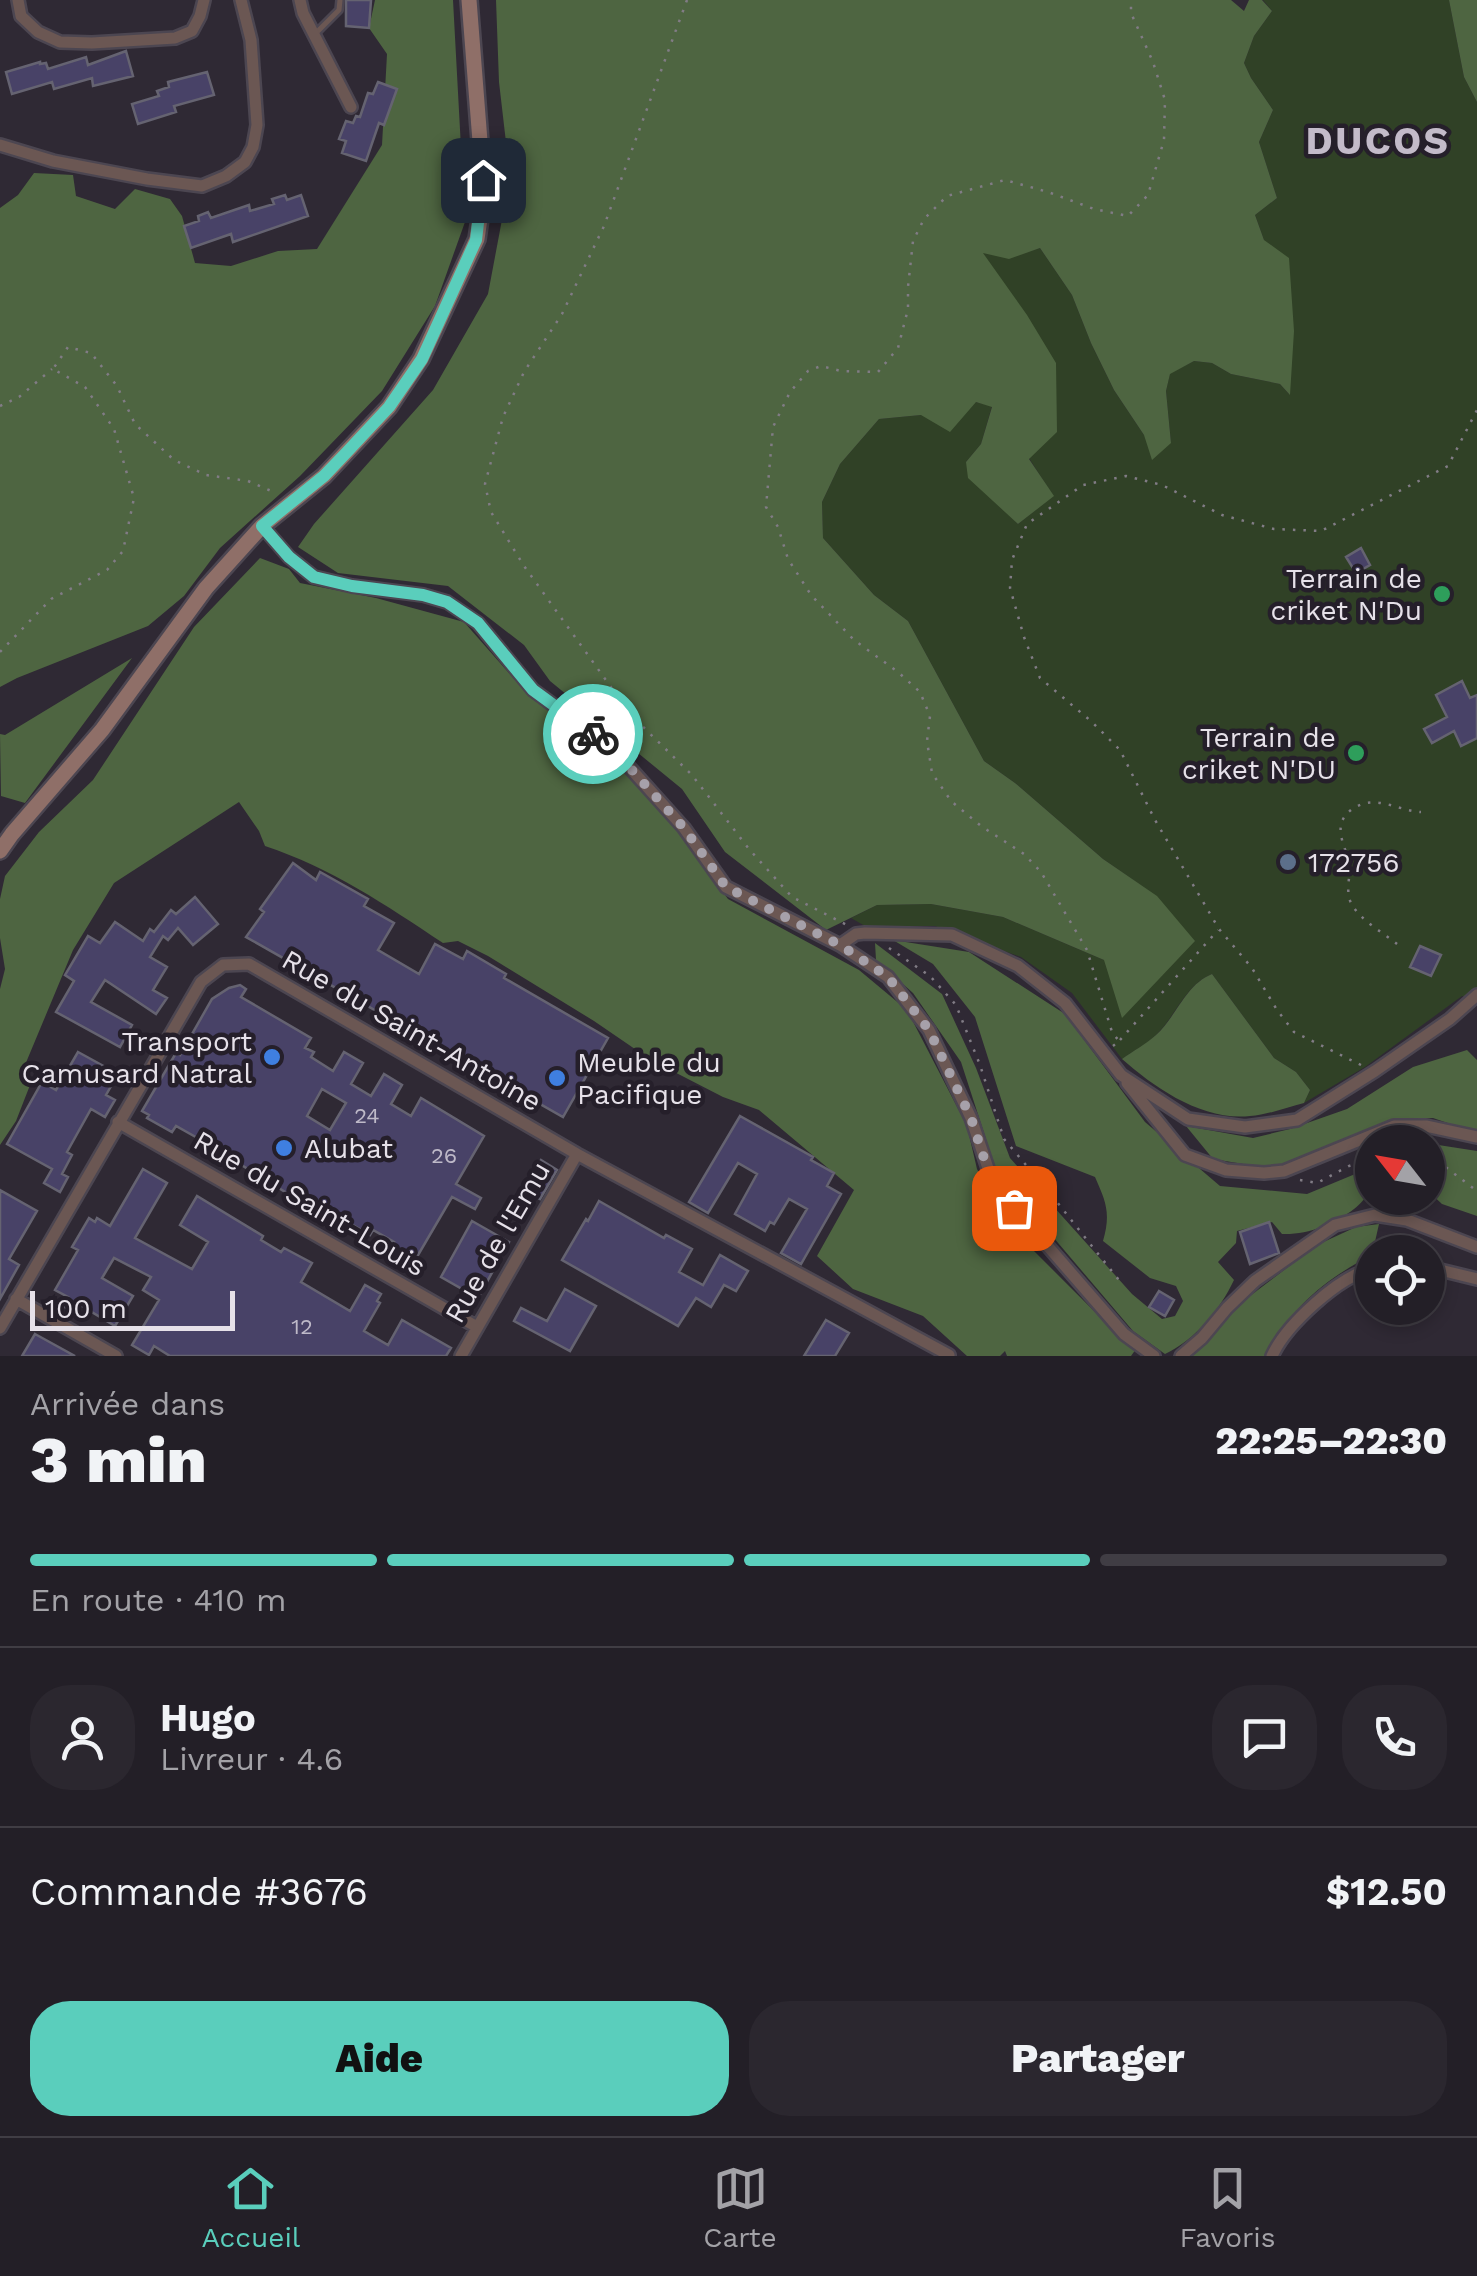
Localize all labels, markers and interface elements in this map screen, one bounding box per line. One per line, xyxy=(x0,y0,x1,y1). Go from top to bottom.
district label: DUCOS xyxy=(1306,119,1450,163)
pin xyxy=(441,138,526,223)
icon: home xyxy=(456,153,511,208)
place label: Terrain de criket N'Du xyxy=(1270,562,1422,627)
marker: Terrain de criket N'Du xyxy=(1431,583,1453,605)
courier xyxy=(543,684,643,784)
icon: bike xyxy=(566,707,621,762)
place label: Terrain de criket N'DU xyxy=(1182,721,1336,786)
marker: Terrain de criket N'DU xyxy=(1345,742,1367,764)
place label: 172756 xyxy=(1308,846,1399,879)
marker: 172756 xyxy=(1277,851,1299,873)
street label: Rue du Saint-Antoine xyxy=(276,943,547,1118)
place label: Transport Camusard Natral xyxy=(21,1025,252,1090)
marker: Transport Camusard Natral xyxy=(261,1046,283,1068)
place label: Meuble du Pacifique xyxy=(577,1046,721,1111)
marker: Meuble du Pacifique xyxy=(546,1067,568,1089)
house number: 24 xyxy=(354,1103,380,1128)
street label: Rue du Saint-Louis xyxy=(188,1124,431,1283)
north arrow xyxy=(1355,1125,1445,1215)
map controls xyxy=(1355,1125,1445,1325)
place label: Alubat xyxy=(304,1132,393,1165)
marker: Alubat xyxy=(273,1137,295,1159)
house number: 26 xyxy=(431,1143,457,1168)
street label: Rue de l'Emu xyxy=(438,1156,557,1329)
pin xyxy=(972,1166,1057,1251)
icon: bag xyxy=(987,1181,1042,1236)
button: locate xyxy=(1355,1235,1445,1325)
scale bar xyxy=(30,1286,235,1330)
text: 100 m xyxy=(45,1292,127,1325)
house number: 12 xyxy=(291,1314,313,1339)
text: Arrivée dans xyxy=(30,1385,225,1423)
text: 22:25–22:30 xyxy=(1215,1419,1447,1463)
text: 3 min xyxy=(30,1422,207,1498)
text: En route · 410 m xyxy=(30,1581,286,1619)
button: person xyxy=(30,1685,135,1790)
button: chat xyxy=(1212,1685,1317,1790)
button: phone xyxy=(1342,1685,1447,1790)
text: Hugo xyxy=(160,1696,256,1740)
text: Livreur · 4.6 xyxy=(160,1740,343,1778)
text: Commande #3676 xyxy=(30,1870,368,1914)
text: $12.50 xyxy=(1326,1870,1447,1914)
button: Aide xyxy=(30,2001,729,2116)
button: Partager xyxy=(749,2001,1447,2116)
tab: Accueil xyxy=(201,2161,300,2254)
tab: Carte xyxy=(703,2161,777,2254)
tab: Favoris xyxy=(1180,2161,1276,2254)

